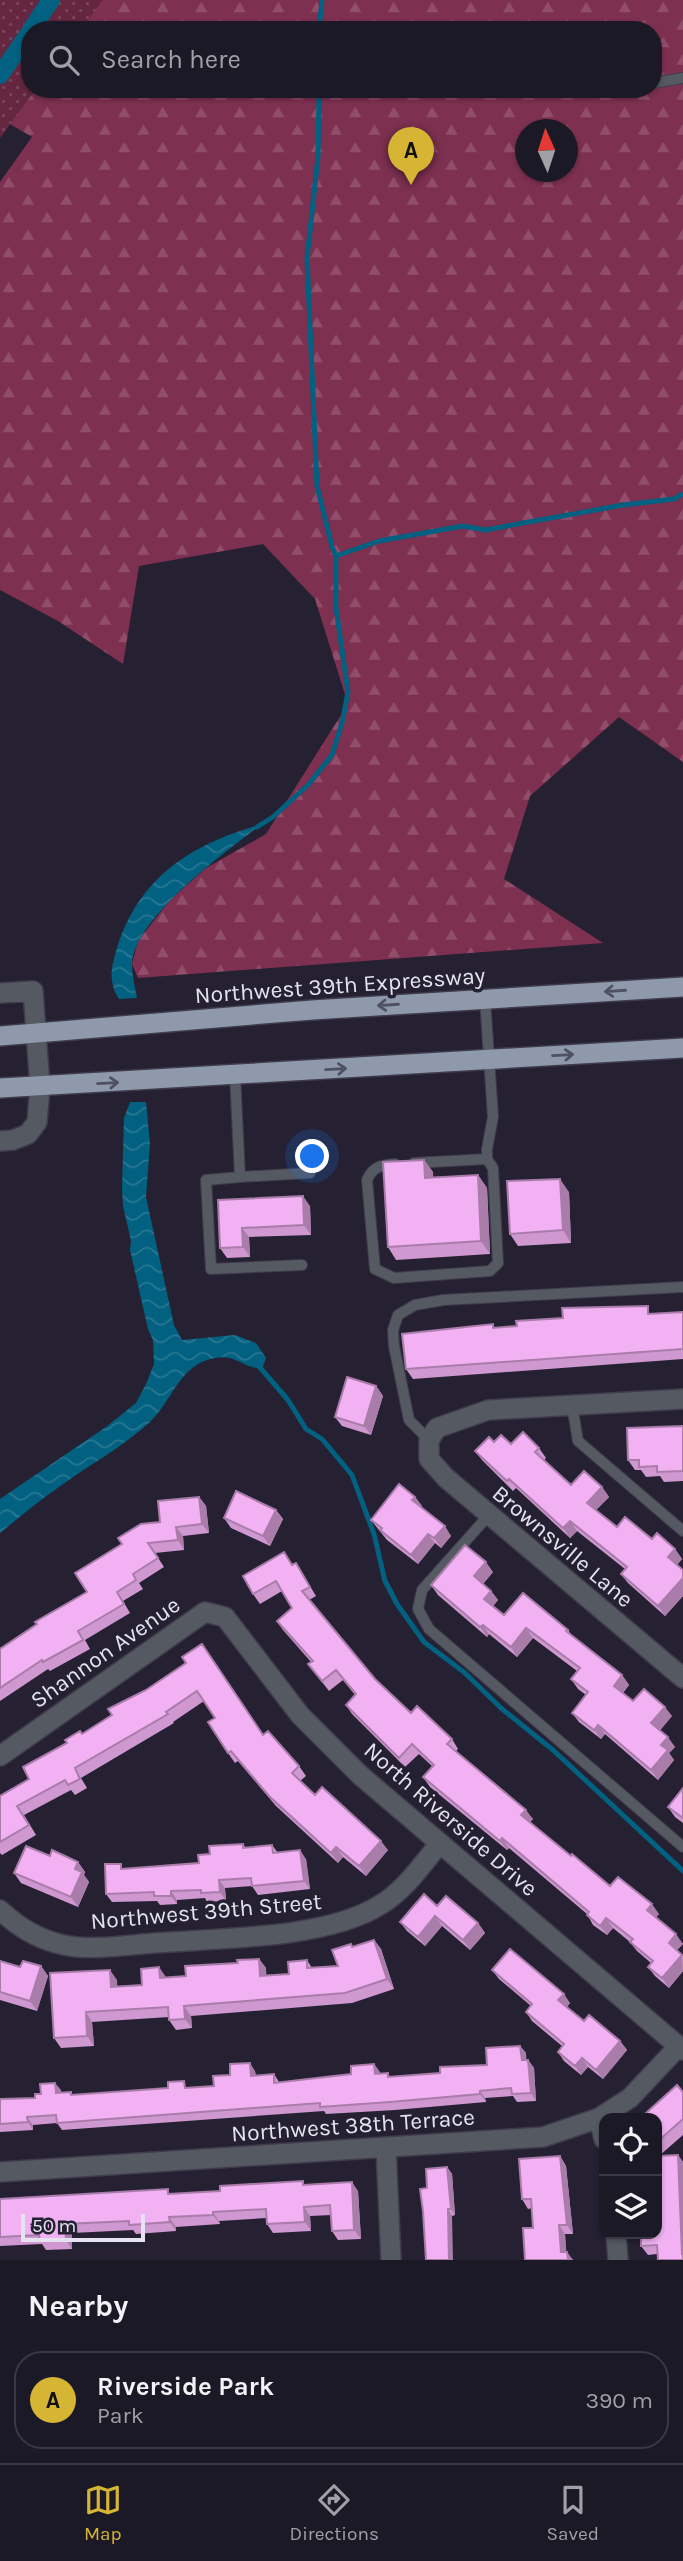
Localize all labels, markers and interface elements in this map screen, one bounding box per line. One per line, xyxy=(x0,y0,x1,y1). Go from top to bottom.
search box xyxy=(21,21,662,98)
icon: search xyxy=(45,41,83,79)
text: Search here xyxy=(101,44,241,75)
north arrow xyxy=(515,119,578,182)
pin: A xyxy=(388,127,434,185)
street label: Northwest 39th Expressway xyxy=(194,962,487,1009)
one-way arrow xyxy=(604,985,627,998)
one-way arrow xyxy=(377,999,400,1012)
one-way arrow xyxy=(551,1049,574,1062)
one-way arrow xyxy=(324,1063,347,1076)
one-way arrow xyxy=(97,1076,119,1089)
your location xyxy=(295,1139,329,1173)
street label: Brownsville Lane xyxy=(487,1480,639,1613)
street label: Shannon Avenue xyxy=(26,1591,185,1714)
street label: North Riverside Drive xyxy=(358,1737,543,1902)
street label: Northwest 39th Street xyxy=(89,1888,323,1935)
street label: Northwest 38th Terrace xyxy=(230,2104,476,2147)
map controls xyxy=(599,2113,662,2239)
button: locate xyxy=(599,2113,662,2176)
button: layers xyxy=(599,2176,662,2239)
scale bar xyxy=(21,2211,145,2243)
text: 50 m xyxy=(32,2215,76,2237)
text: Nearby xyxy=(28,2288,128,2324)
text: Riverside Park xyxy=(97,2371,274,2402)
text: A xyxy=(46,2387,60,2414)
text: 390 m xyxy=(585,2387,653,2414)
text: Park xyxy=(97,2402,144,2429)
tab: Map xyxy=(84,2481,122,2545)
tab: Directions xyxy=(290,2481,379,2545)
tab: Saved xyxy=(547,2481,599,2545)

